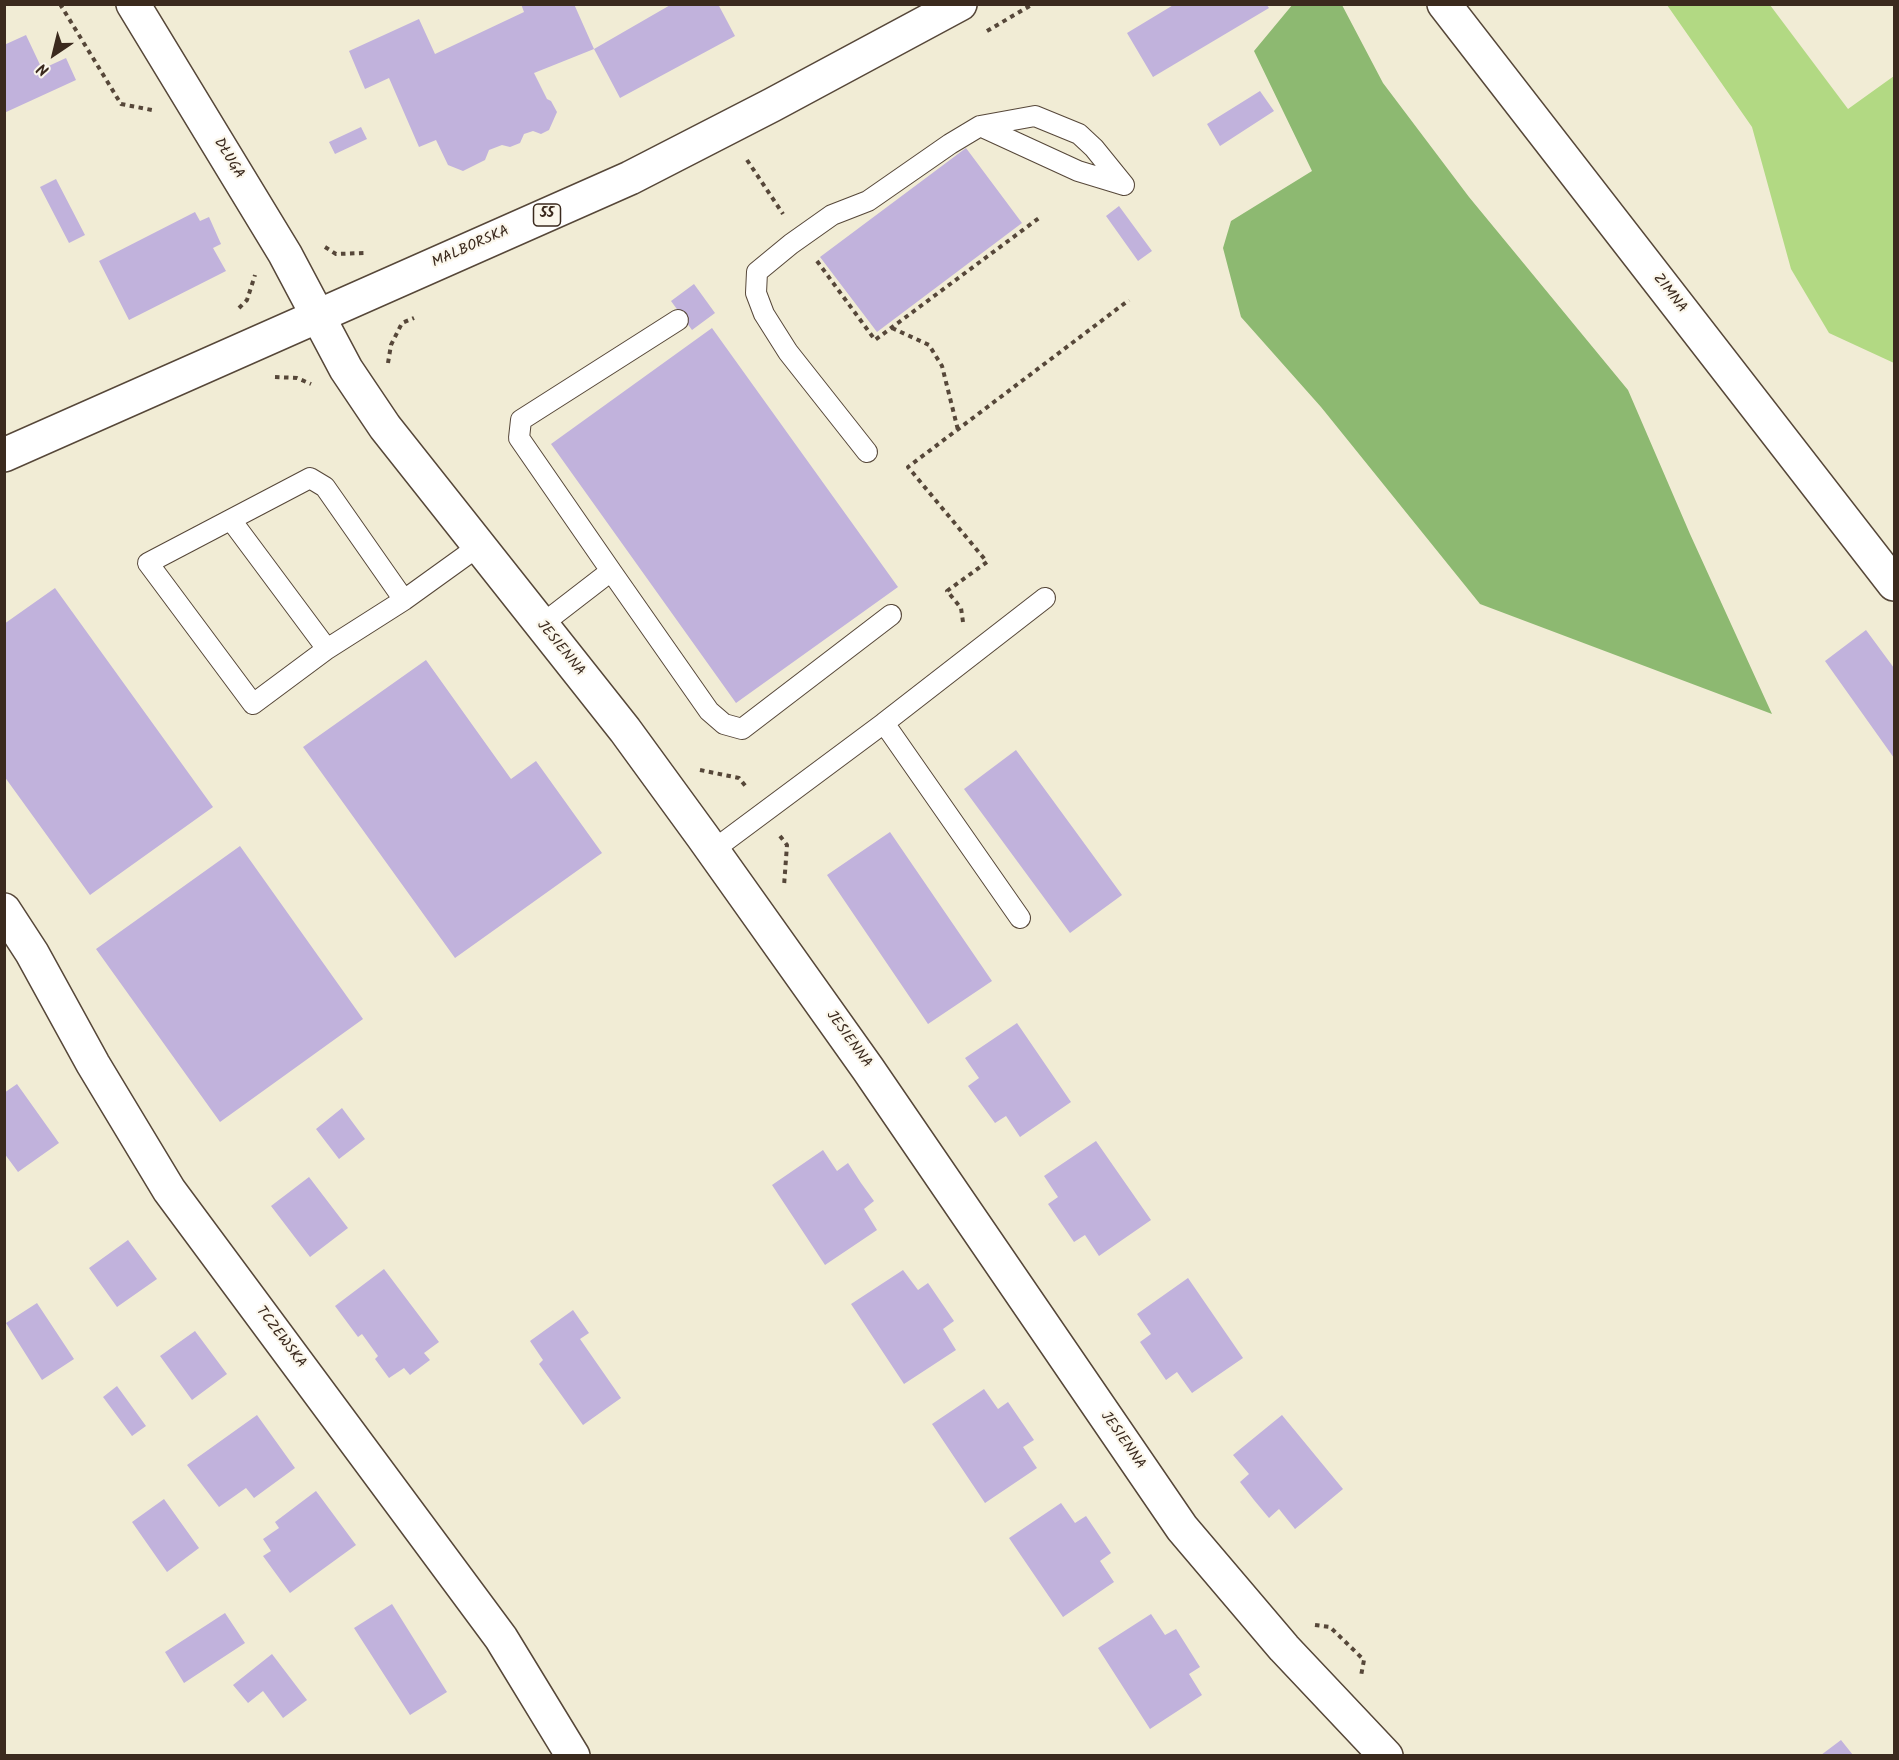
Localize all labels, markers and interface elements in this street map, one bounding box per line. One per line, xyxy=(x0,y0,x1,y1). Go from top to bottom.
north arrow xyxy=(24,24,84,84)
text: N xyxy=(32,56,55,82)
street label: DŁUGA xyxy=(209,135,247,183)
road number: 55 xyxy=(534,204,560,226)
street label: MALBORSKA xyxy=(430,223,512,273)
street label: ZIMNA xyxy=(1648,271,1690,317)
street label: JESIENNA xyxy=(532,617,588,681)
street label: JESIENNA xyxy=(821,1008,875,1072)
street label: TCZEWSKA xyxy=(251,1304,309,1372)
street label: JESIENNA xyxy=(1096,1409,1148,1473)

